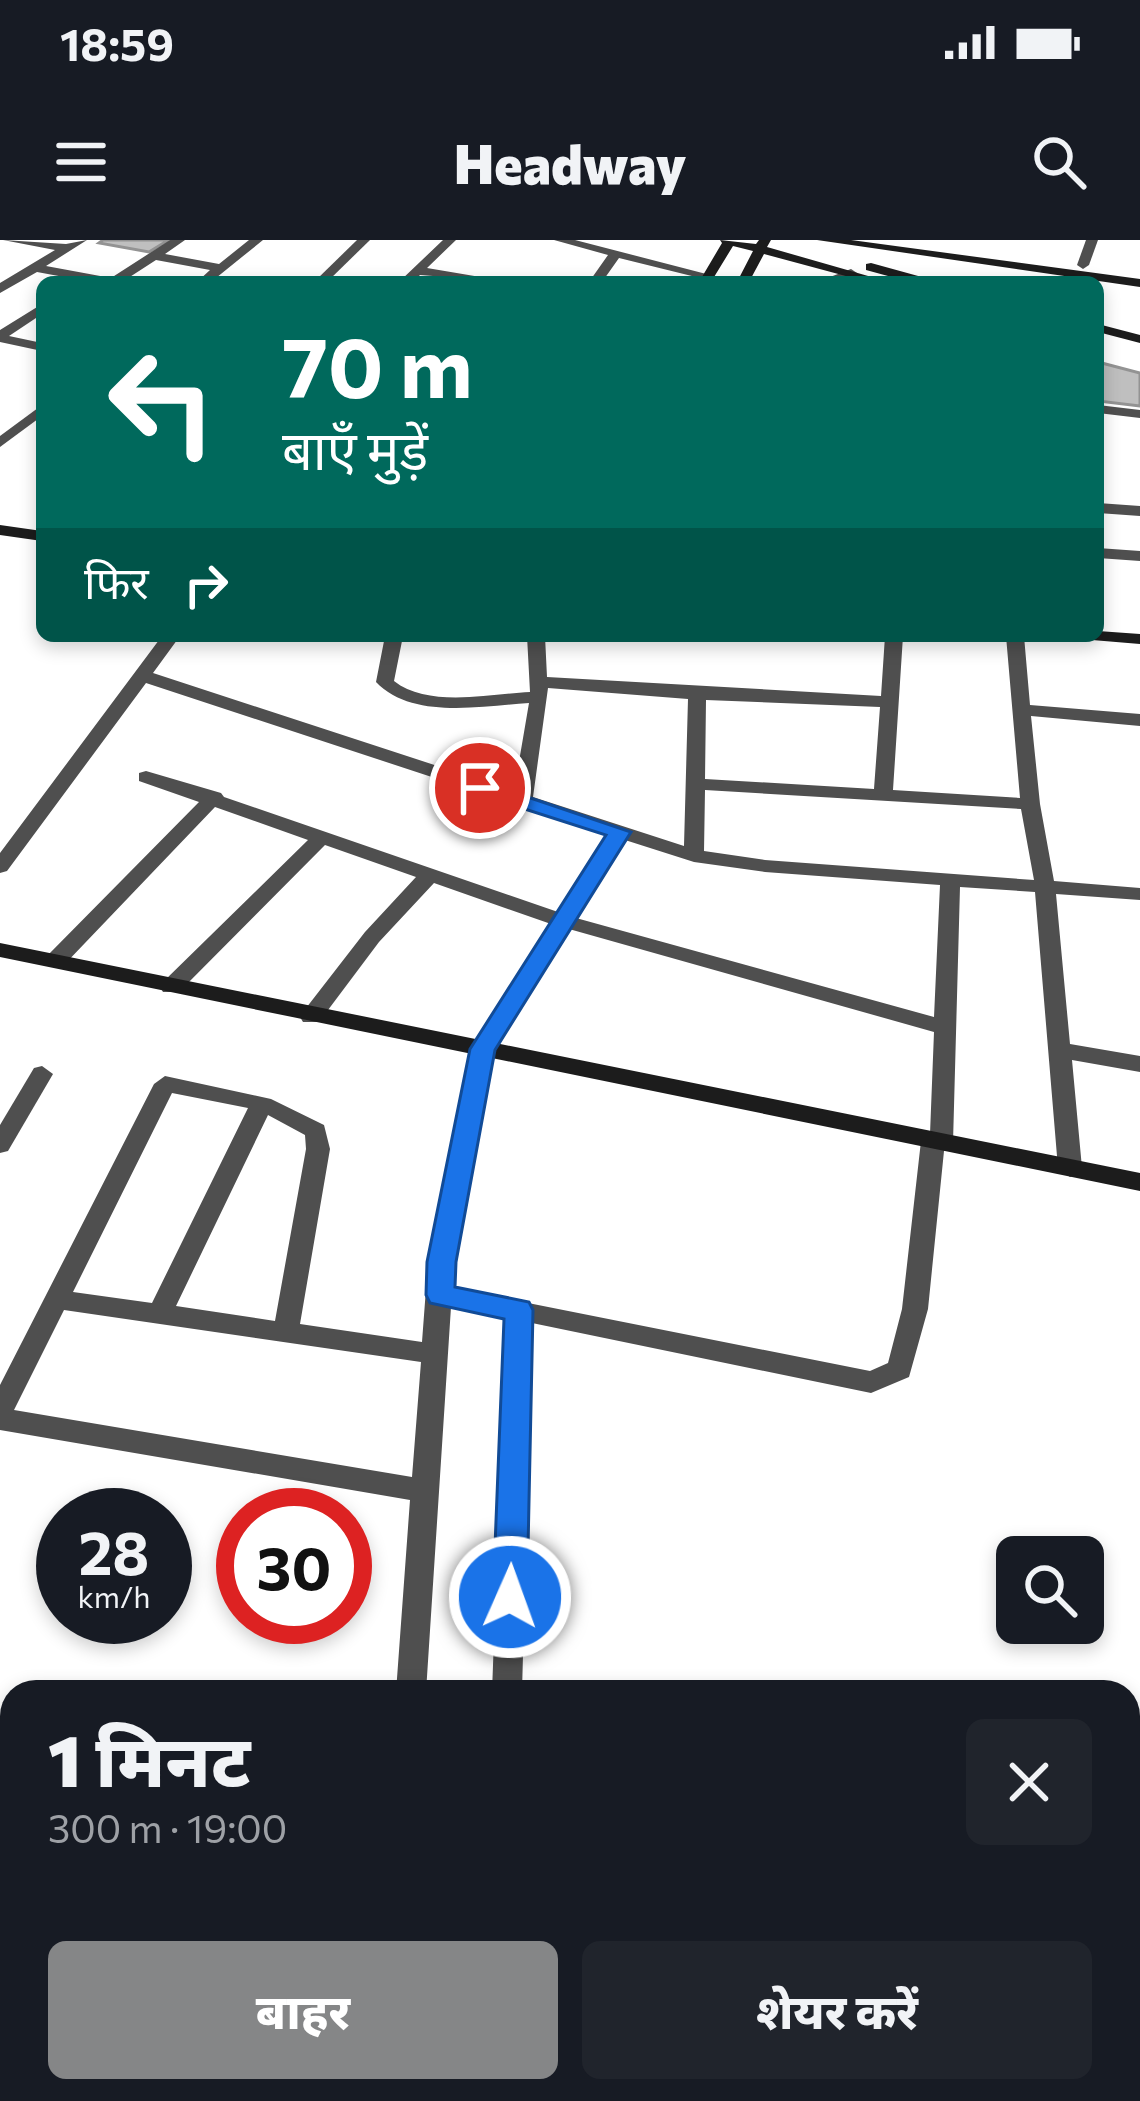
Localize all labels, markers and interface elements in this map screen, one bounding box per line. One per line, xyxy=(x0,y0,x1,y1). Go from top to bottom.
text: 18:59 xyxy=(60,15,174,70)
icon: menu xyxy=(48,129,114,195)
text: Headway xyxy=(454,129,686,195)
icon: search xyxy=(1026,129,1092,195)
text: 70 m xyxy=(282,313,473,415)
icon: left xyxy=(84,324,240,480)
text: बाएँ मुड़ें xyxy=(282,415,428,481)
icon: right xyxy=(173,552,239,618)
text: फिर xyxy=(84,553,149,608)
pin xyxy=(429,737,531,839)
icon: arrive xyxy=(447,755,513,821)
speed limit sign: 30 xyxy=(216,1488,372,1644)
text: 28 xyxy=(79,1514,149,1587)
position arrow xyxy=(447,1534,573,1660)
map controls xyxy=(996,1536,1104,1644)
button: search xyxy=(996,1536,1104,1644)
text: km/h xyxy=(78,1577,150,1614)
text: 1 मिनट xyxy=(48,1714,250,1802)
button: close xyxy=(966,1719,1092,1845)
text: 300 m · 19:00 xyxy=(48,1803,287,1851)
button: बाहर xyxy=(48,1941,558,2079)
button: शेयर करें xyxy=(582,1941,1092,2079)

